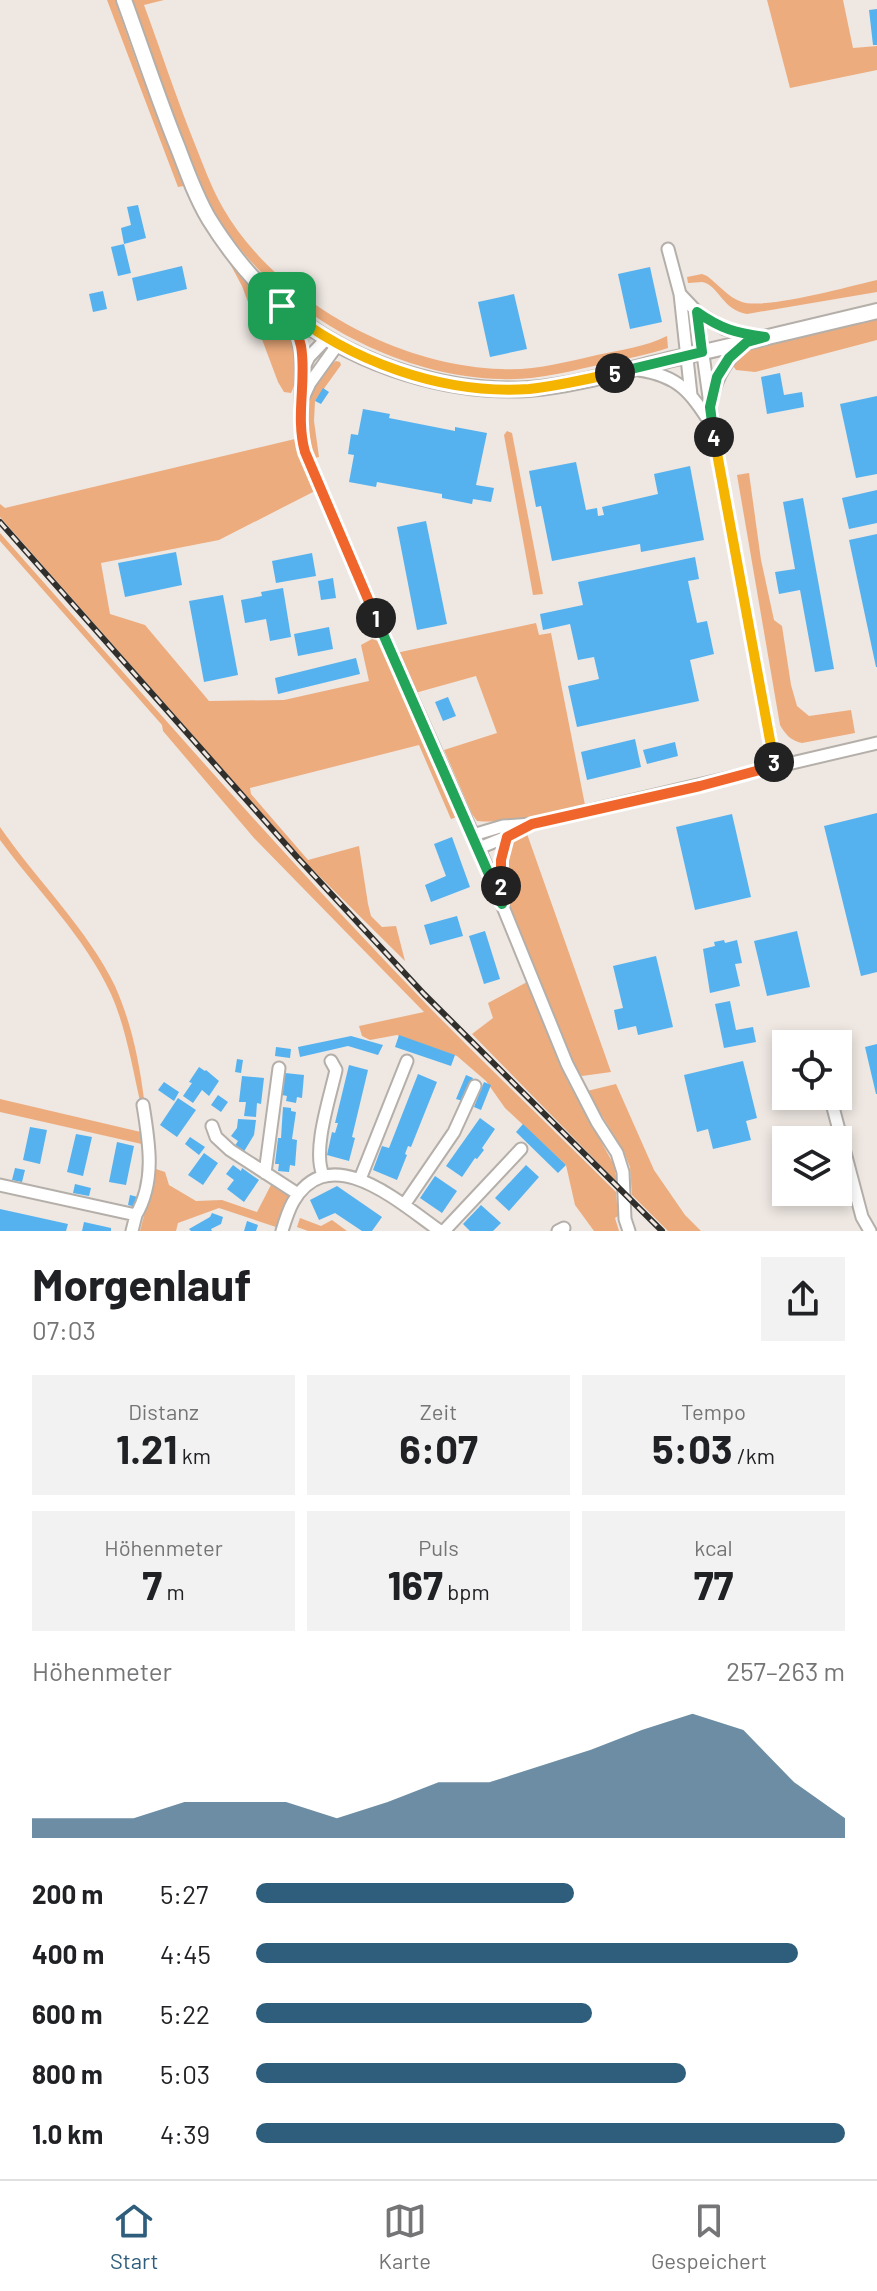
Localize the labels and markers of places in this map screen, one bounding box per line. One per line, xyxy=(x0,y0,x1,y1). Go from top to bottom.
pin xyxy=(248,272,316,340)
pin: 5 xyxy=(595,353,635,393)
pin: 4 xyxy=(694,417,734,457)
pin: 1 xyxy=(356,598,396,638)
pin: 3 xyxy=(754,742,794,782)
pin: 2 xyxy=(481,866,521,906)

